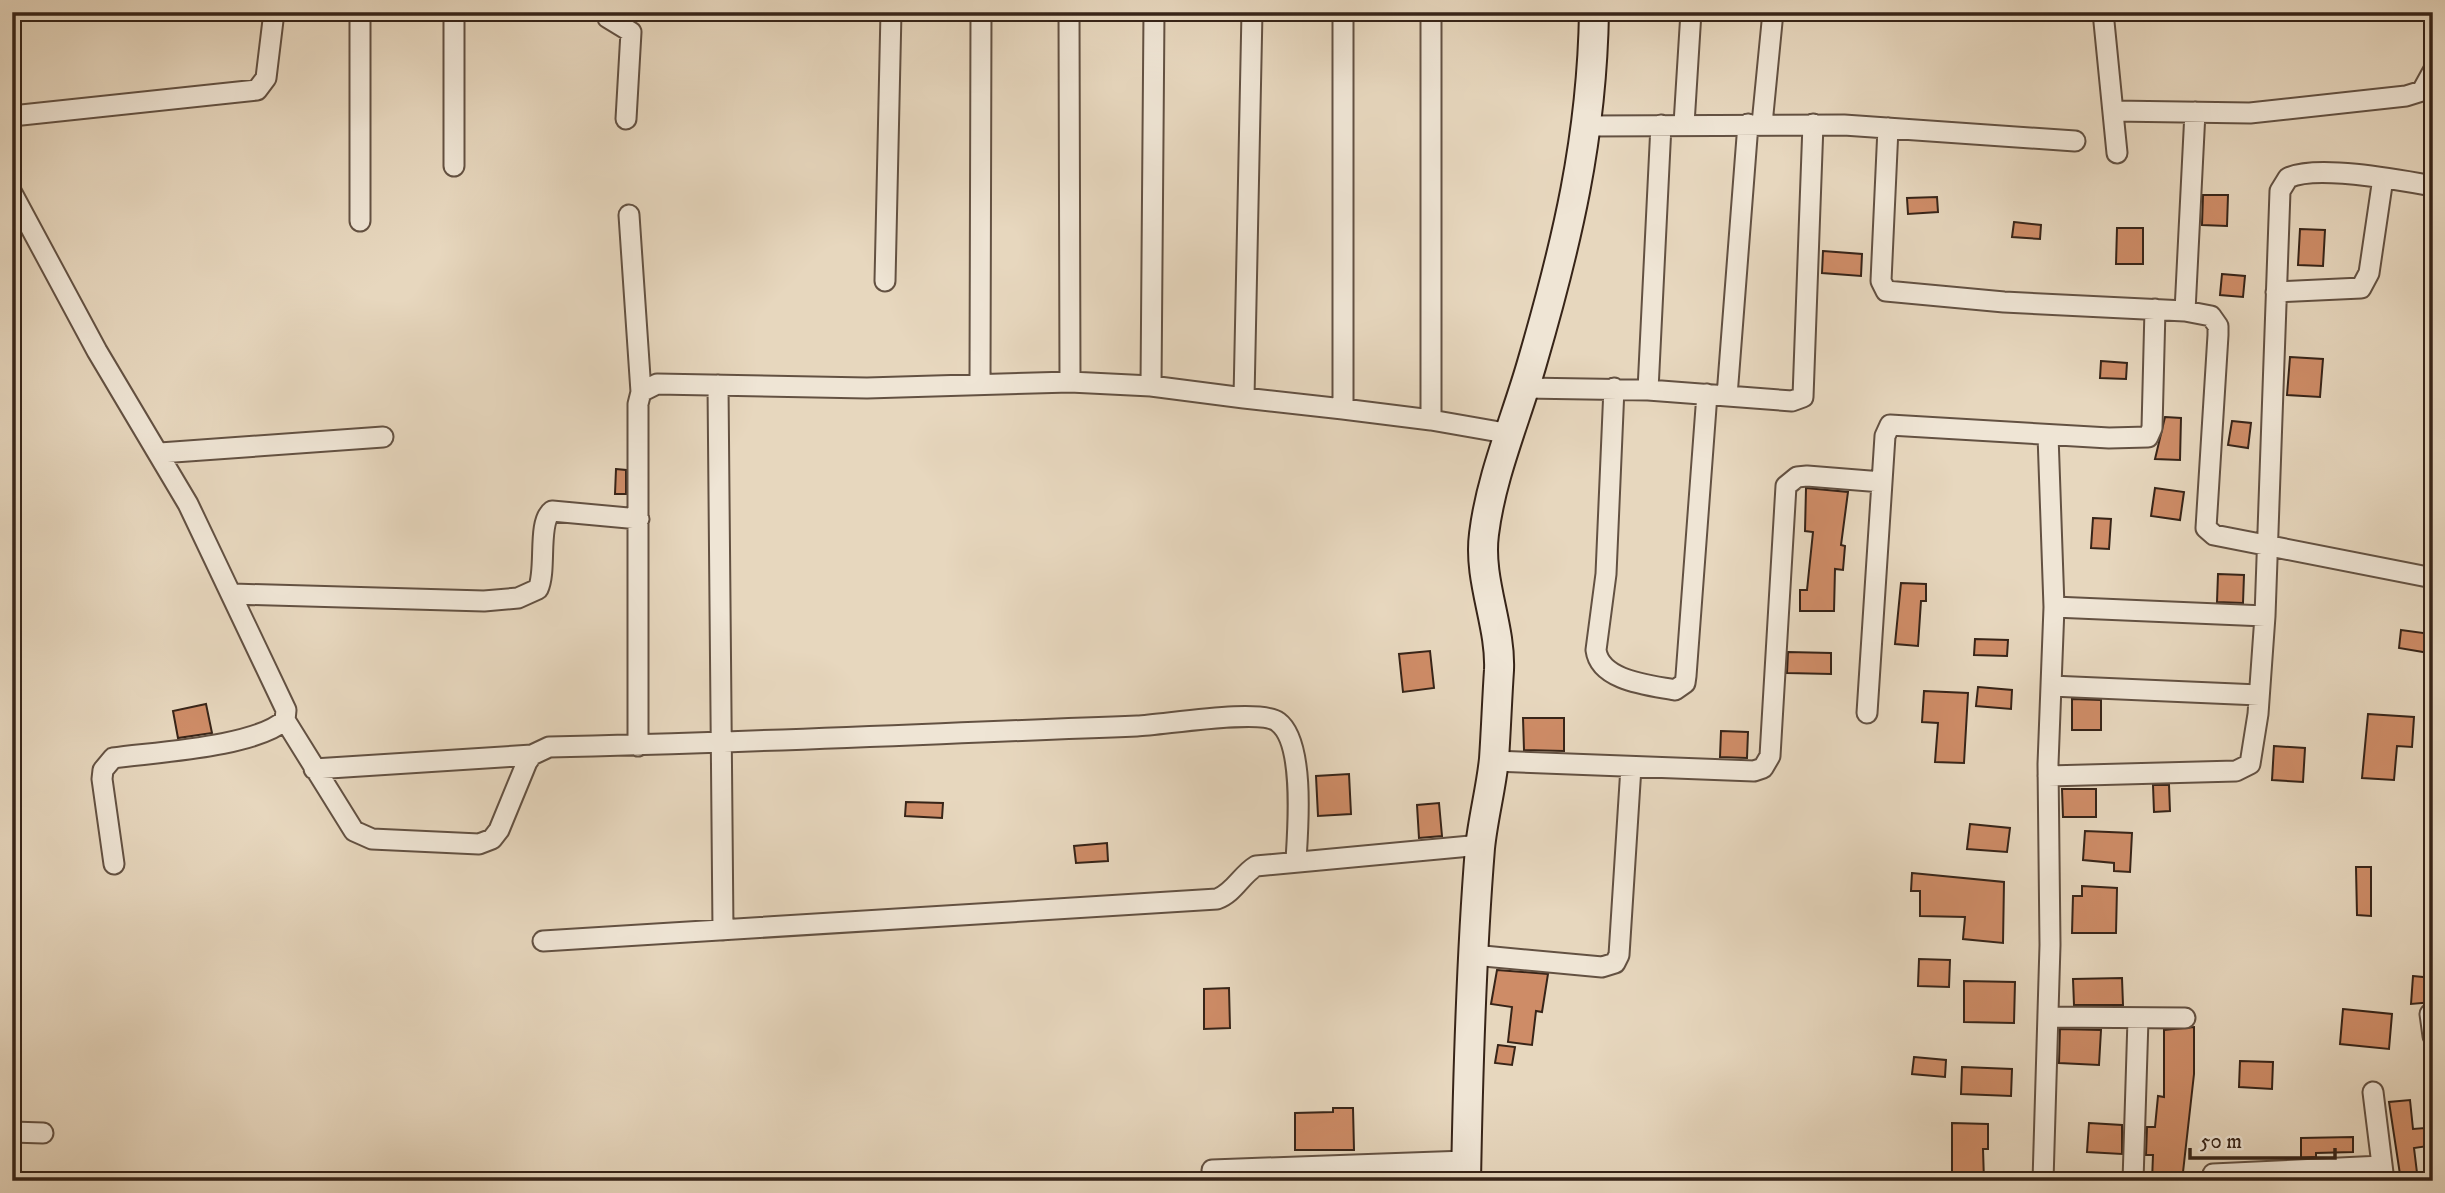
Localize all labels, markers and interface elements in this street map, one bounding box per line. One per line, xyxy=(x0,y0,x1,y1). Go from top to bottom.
scale bar xyxy=(2190,1116,2335,1160)
text: 50 m xyxy=(2200,1129,2242,1155)

